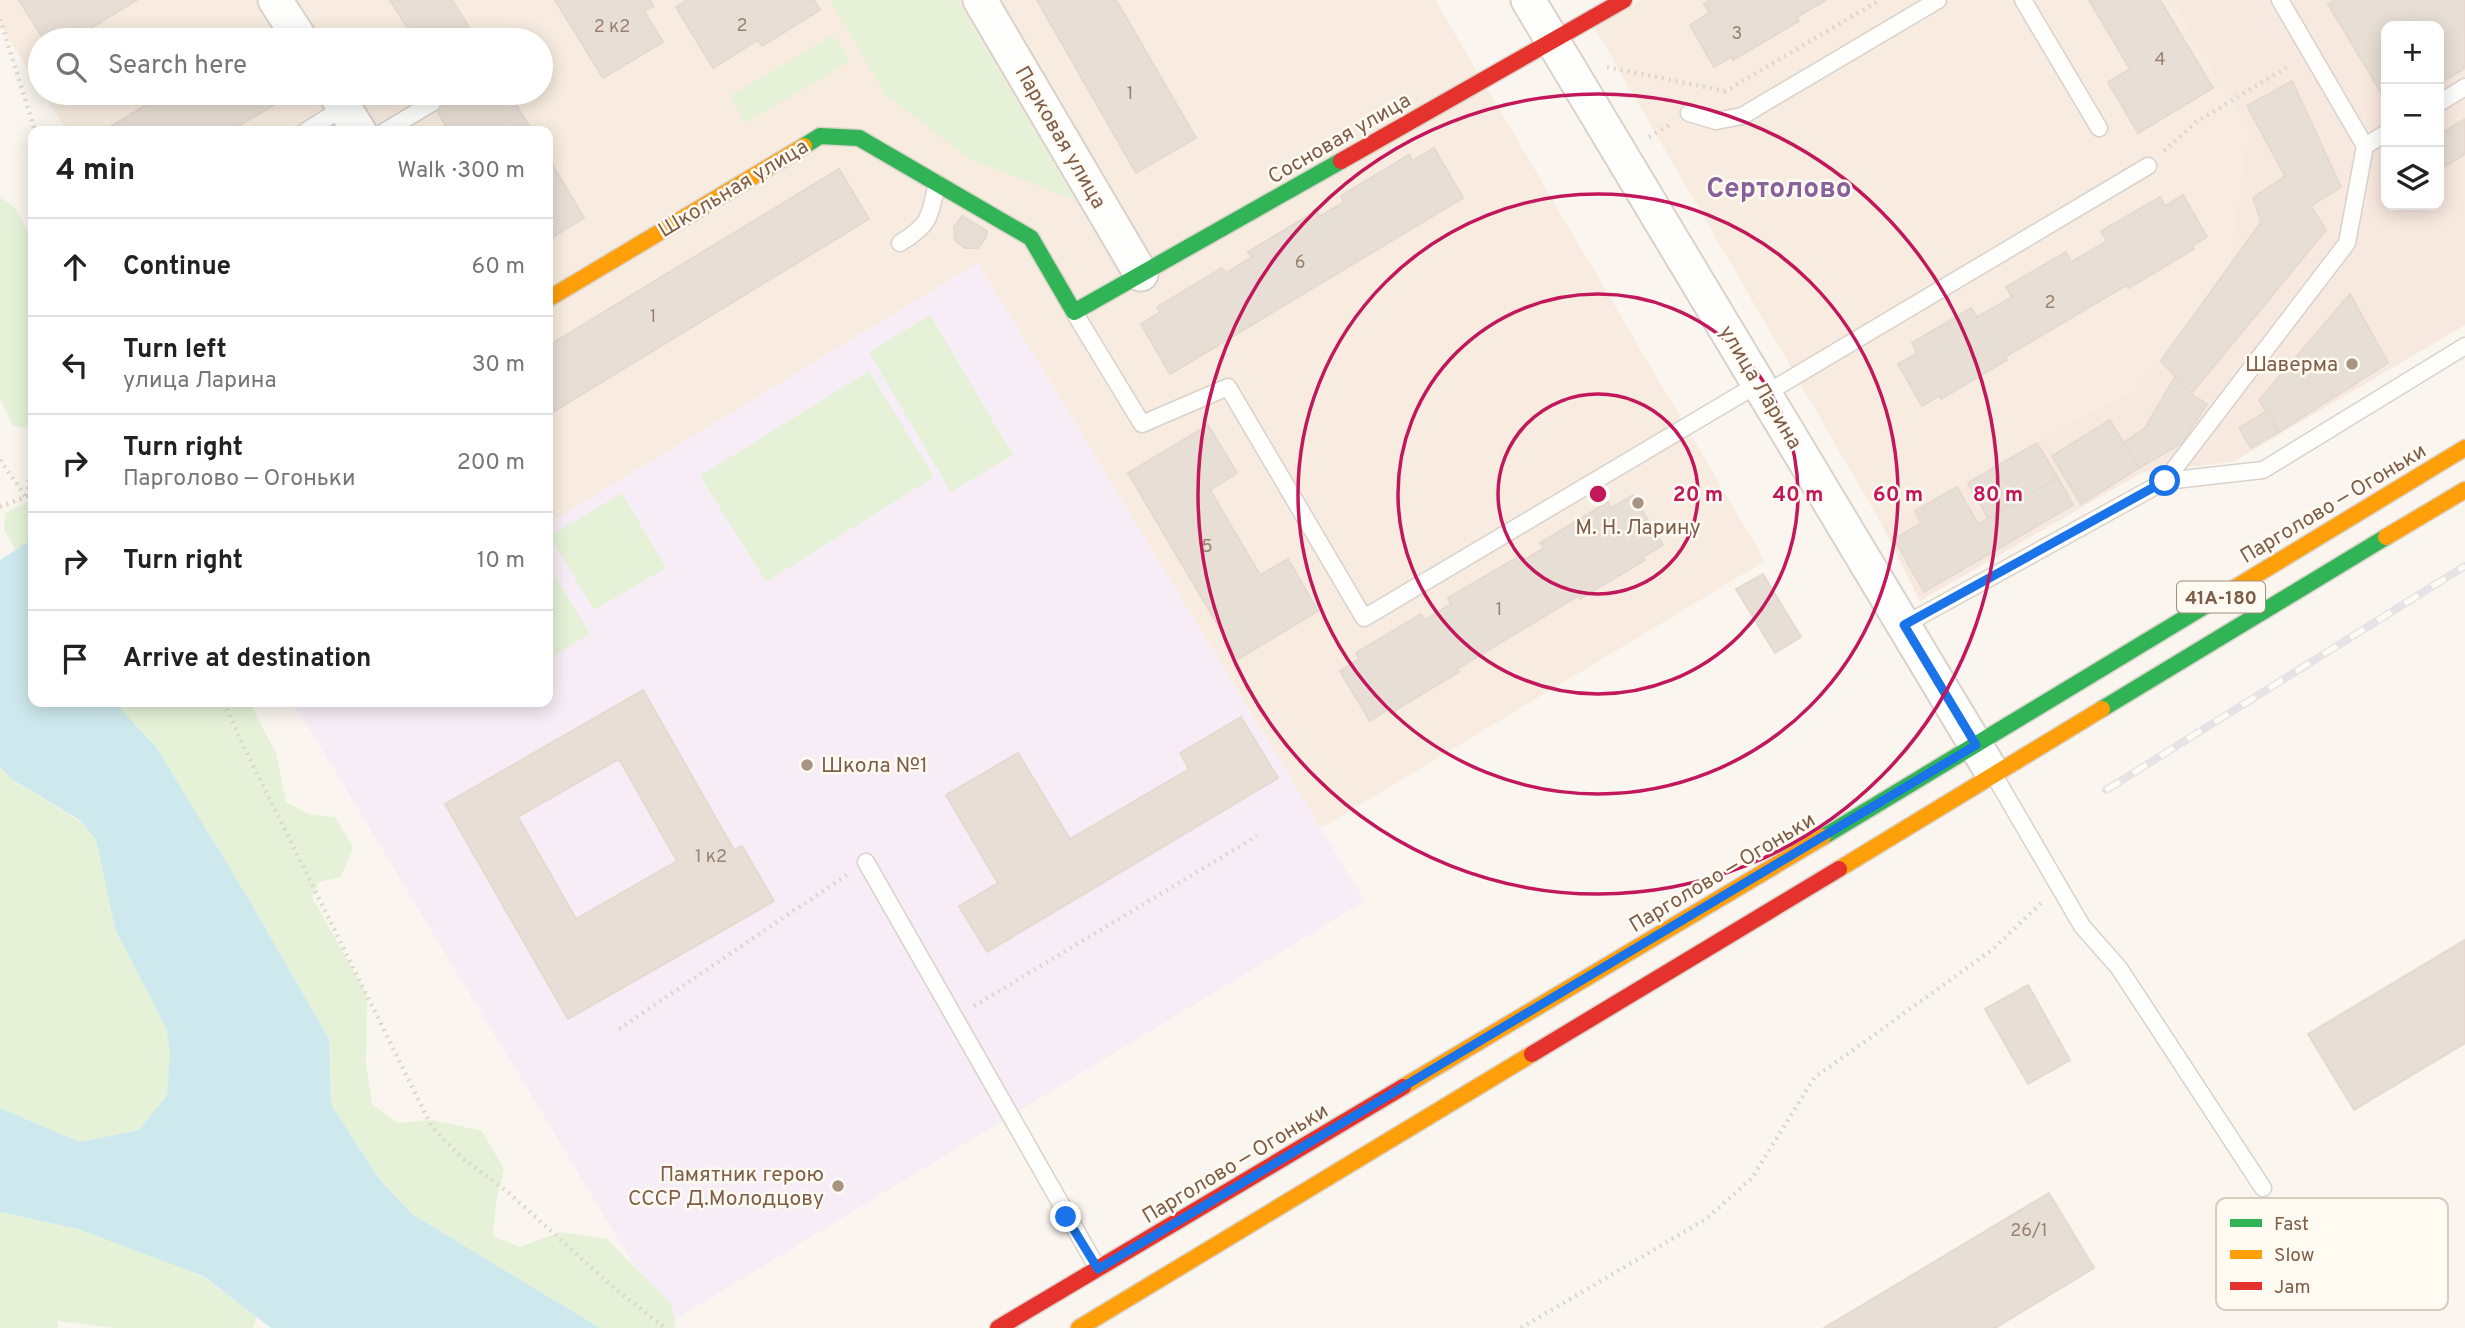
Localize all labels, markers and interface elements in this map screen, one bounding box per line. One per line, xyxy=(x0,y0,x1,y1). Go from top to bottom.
house number: 2 xyxy=(736,15,748,38)
house number: 2 к2 xyxy=(594,16,630,39)
map controls xyxy=(2381,21,2444,210)
button: + xyxy=(2381,21,2444,84)
house number: 3 xyxy=(1732,23,1742,46)
search box xyxy=(28,28,553,105)
icon: search xyxy=(52,48,90,86)
house number: 4 xyxy=(2154,49,2166,72)
text: Search here xyxy=(108,50,247,83)
street label: Парковая улица xyxy=(1008,61,1112,214)
house number: 1 xyxy=(1127,83,1133,106)
button: − xyxy=(2381,84,2444,147)
street label: Сосновая улица xyxy=(1263,87,1416,191)
street label: Школьная улица xyxy=(654,134,814,245)
button: layers xyxy=(2381,147,2444,210)
text: 4 min xyxy=(56,153,135,190)
text: Walk · 300 m xyxy=(397,157,525,186)
district label: Сертолово xyxy=(1706,172,1852,208)
icon: ahead xyxy=(56,248,94,286)
text: Continue xyxy=(123,251,231,284)
house number: 6 xyxy=(1295,252,1305,275)
text: 60 m xyxy=(472,253,525,282)
house number: 2 xyxy=(2044,292,2056,315)
house number: 1 xyxy=(650,306,656,329)
street label: улица Ларина xyxy=(1712,321,1807,455)
text: Turn left xyxy=(123,334,227,367)
icon: left xyxy=(56,346,94,384)
text: 30 m xyxy=(472,351,525,380)
place label: Шаверма xyxy=(2245,352,2338,379)
marker: Шаверма xyxy=(2344,356,2360,372)
text: улица Ларина xyxy=(123,367,277,396)
text: Turn right xyxy=(123,432,243,465)
street label: Парголово — Огоньки xyxy=(2236,438,2432,571)
icon: right xyxy=(56,444,94,482)
text: 200 m xyxy=(457,449,525,478)
text: Парголово — Огоньки xyxy=(123,465,356,494)
route start xyxy=(2149,465,2180,496)
centre of rings xyxy=(1586,482,1610,506)
text: 20 m xyxy=(1673,482,1723,509)
text: 40 m xyxy=(1773,482,1823,509)
text: 60 m xyxy=(1873,482,1923,509)
text: 80 m xyxy=(1973,482,2023,509)
marker: М. Н. Ларину xyxy=(1630,495,1646,511)
place label: М. Н. Ларину xyxy=(1575,515,1701,542)
house number: 5 xyxy=(1201,536,1213,559)
icon: right xyxy=(56,542,94,580)
text: Turn right xyxy=(123,545,243,578)
text: 10 m xyxy=(477,547,525,576)
road number: 41А-180 xyxy=(2177,582,2265,612)
house number: 1 xyxy=(1496,599,1502,622)
icon: arrive xyxy=(56,640,94,678)
text: Arrive at destination xyxy=(123,643,371,676)
place label: Школа №1 xyxy=(821,753,928,780)
marker: Школа №1 xyxy=(799,757,815,773)
street label: Парголово — Огоньки xyxy=(1625,807,1821,940)
house number: 1 к2 xyxy=(695,846,727,869)
street label: Парголово — Огоньки xyxy=(1138,1098,1334,1231)
place label: Памятник герою СССР Д.Молодцову xyxy=(628,1162,824,1213)
marker: Памятник герою СССР Д.Молодцову xyxy=(830,1178,846,1194)
legend xyxy=(2216,1198,2448,1310)
route end xyxy=(1050,1201,1081,1232)
text: Fast xyxy=(2274,1213,2309,1237)
house number: 26/1 xyxy=(2010,1220,2048,1243)
text: Slow xyxy=(2274,1244,2314,1268)
text: Jam xyxy=(2274,1276,2311,1300)

